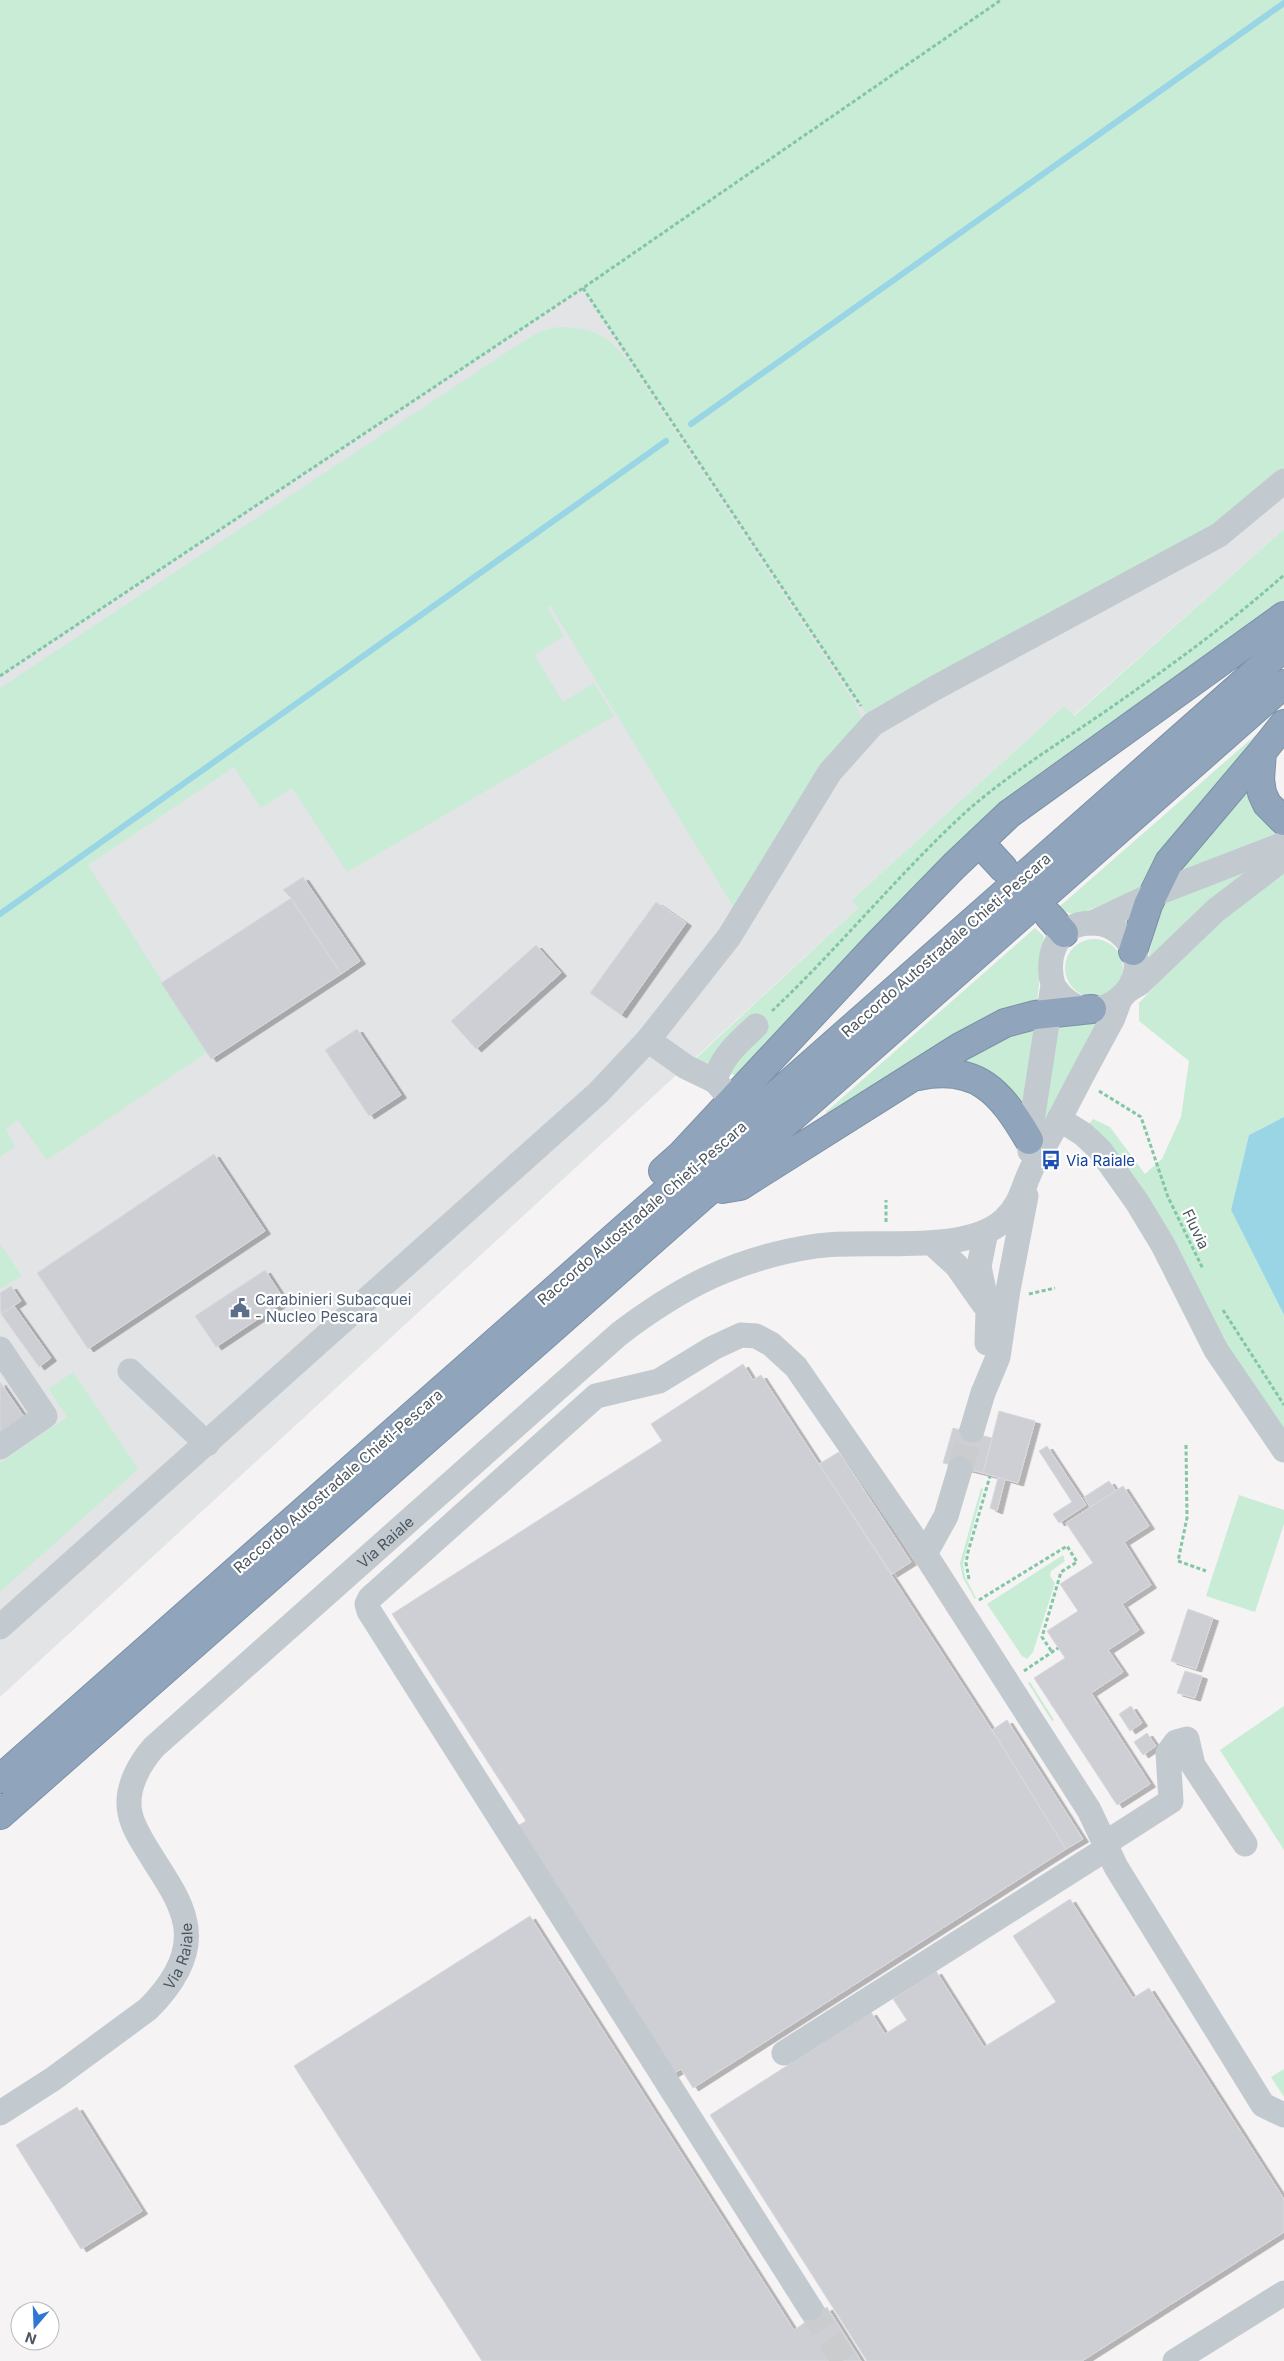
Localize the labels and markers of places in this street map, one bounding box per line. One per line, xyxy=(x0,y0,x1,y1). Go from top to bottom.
bus stop icon: Via Raiale xyxy=(1040,1149,1062,1171)
place label: Via Raiale xyxy=(1066,1151,1135,1170)
place label: Carabinieri Subacquei - Nucleo Pescara xyxy=(255,1290,412,1326)
public building icon: Carabinieri Subacquei - Nucleo Pescara xyxy=(229,1297,251,1319)

